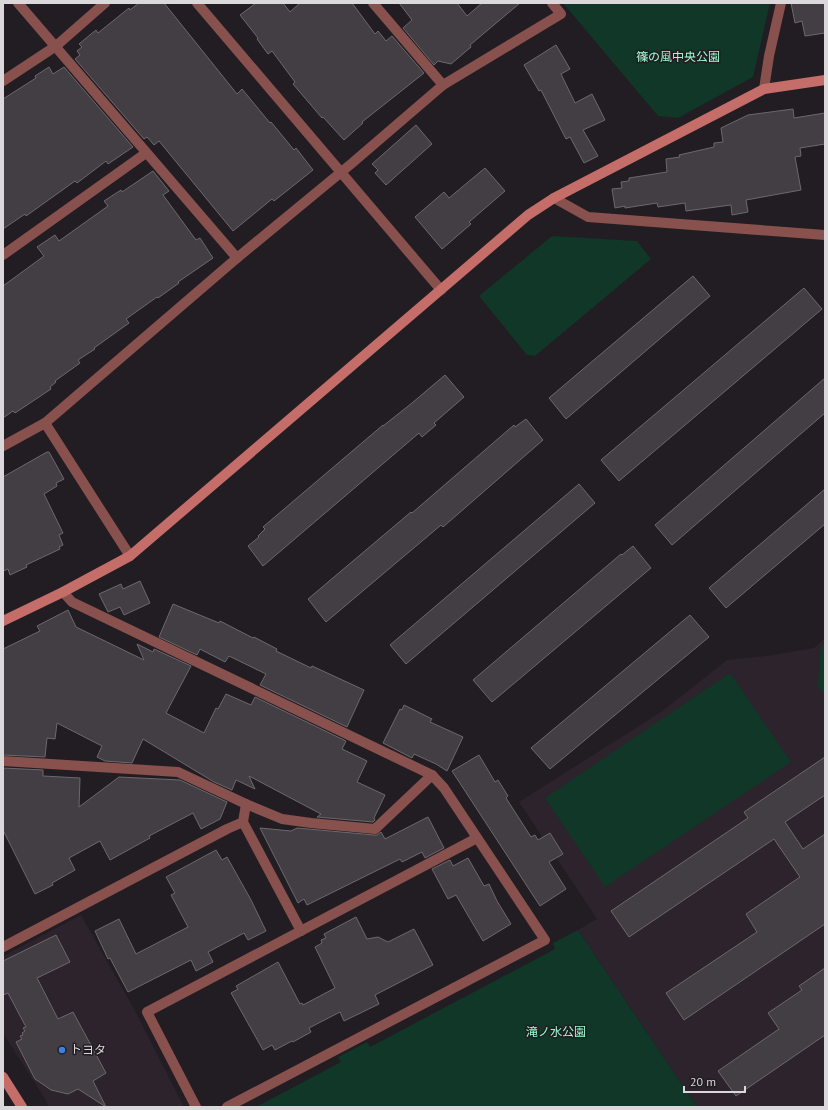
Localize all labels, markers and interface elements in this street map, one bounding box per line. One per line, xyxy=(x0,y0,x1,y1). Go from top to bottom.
park label: 篠の風中央公園 xyxy=(636,49,720,64)
park label: 滝ノ水公園 xyxy=(526,1024,586,1039)
place label: トヨタ xyxy=(70,1042,106,1057)
marker: トヨタ xyxy=(57,1045,67,1055)
scale bar xyxy=(684,1068,745,1094)
text: 20 m xyxy=(690,1074,716,1089)

